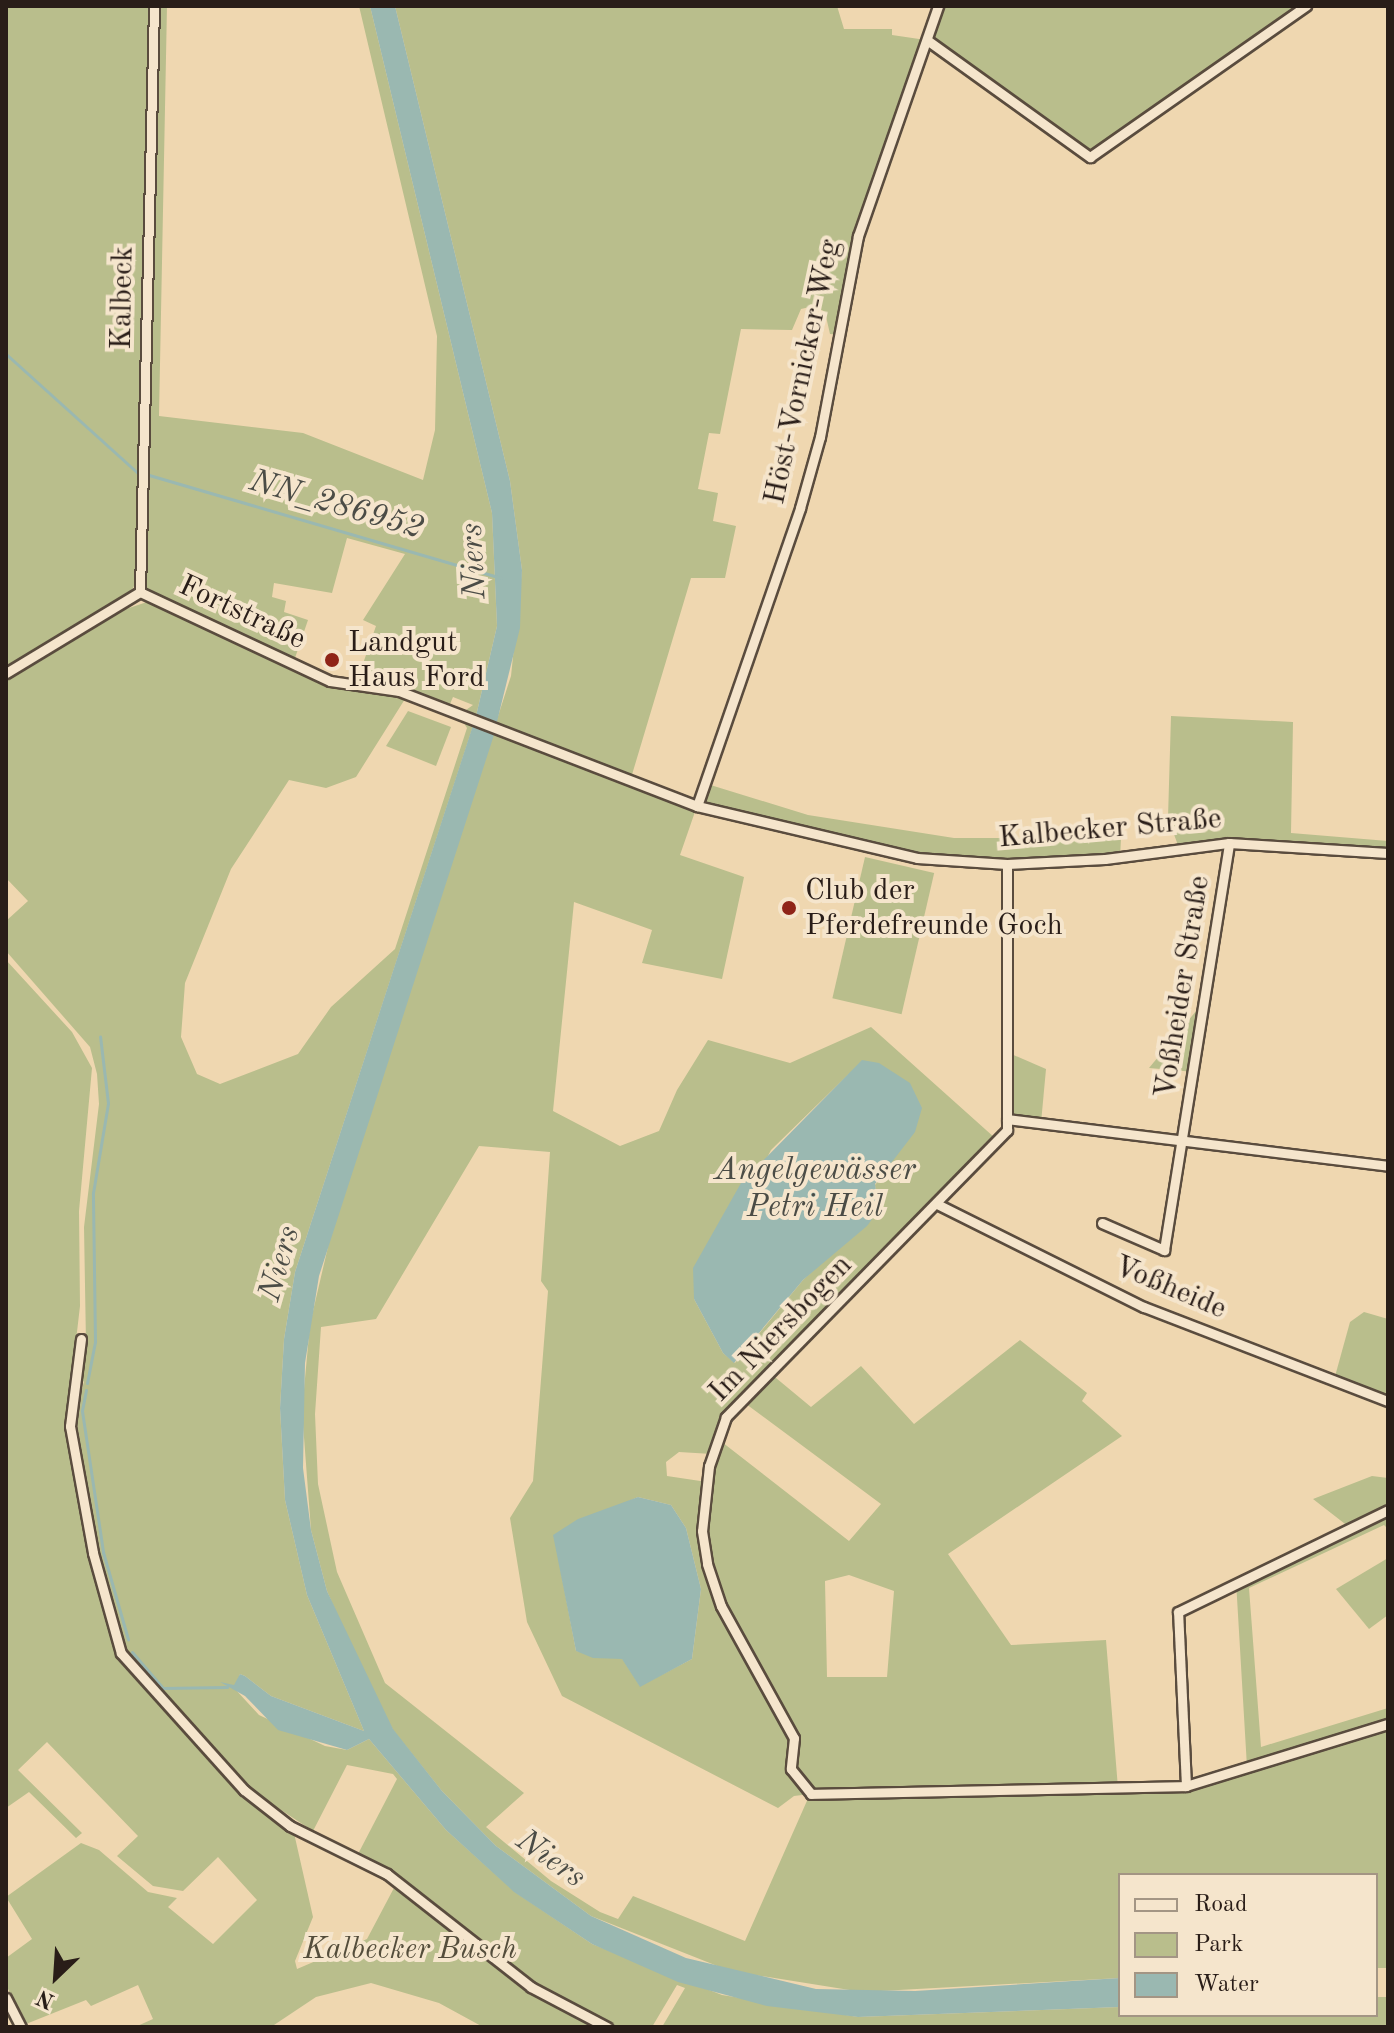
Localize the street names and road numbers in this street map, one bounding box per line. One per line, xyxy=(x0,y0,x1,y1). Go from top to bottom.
street label: Höst-Vornicker-Weg xyxy=(757,236,849,508)
street label: Kalbeck xyxy=(104,246,142,350)
street label: Fortstraße xyxy=(173,568,311,658)
street label: Kalbecker Straße xyxy=(997,801,1223,857)
street label: Voßheider Straße xyxy=(1148,873,1218,1101)
street label: Im Niersbogen xyxy=(702,1248,860,1410)
street label: Voßheide xyxy=(1108,1248,1232,1328)

